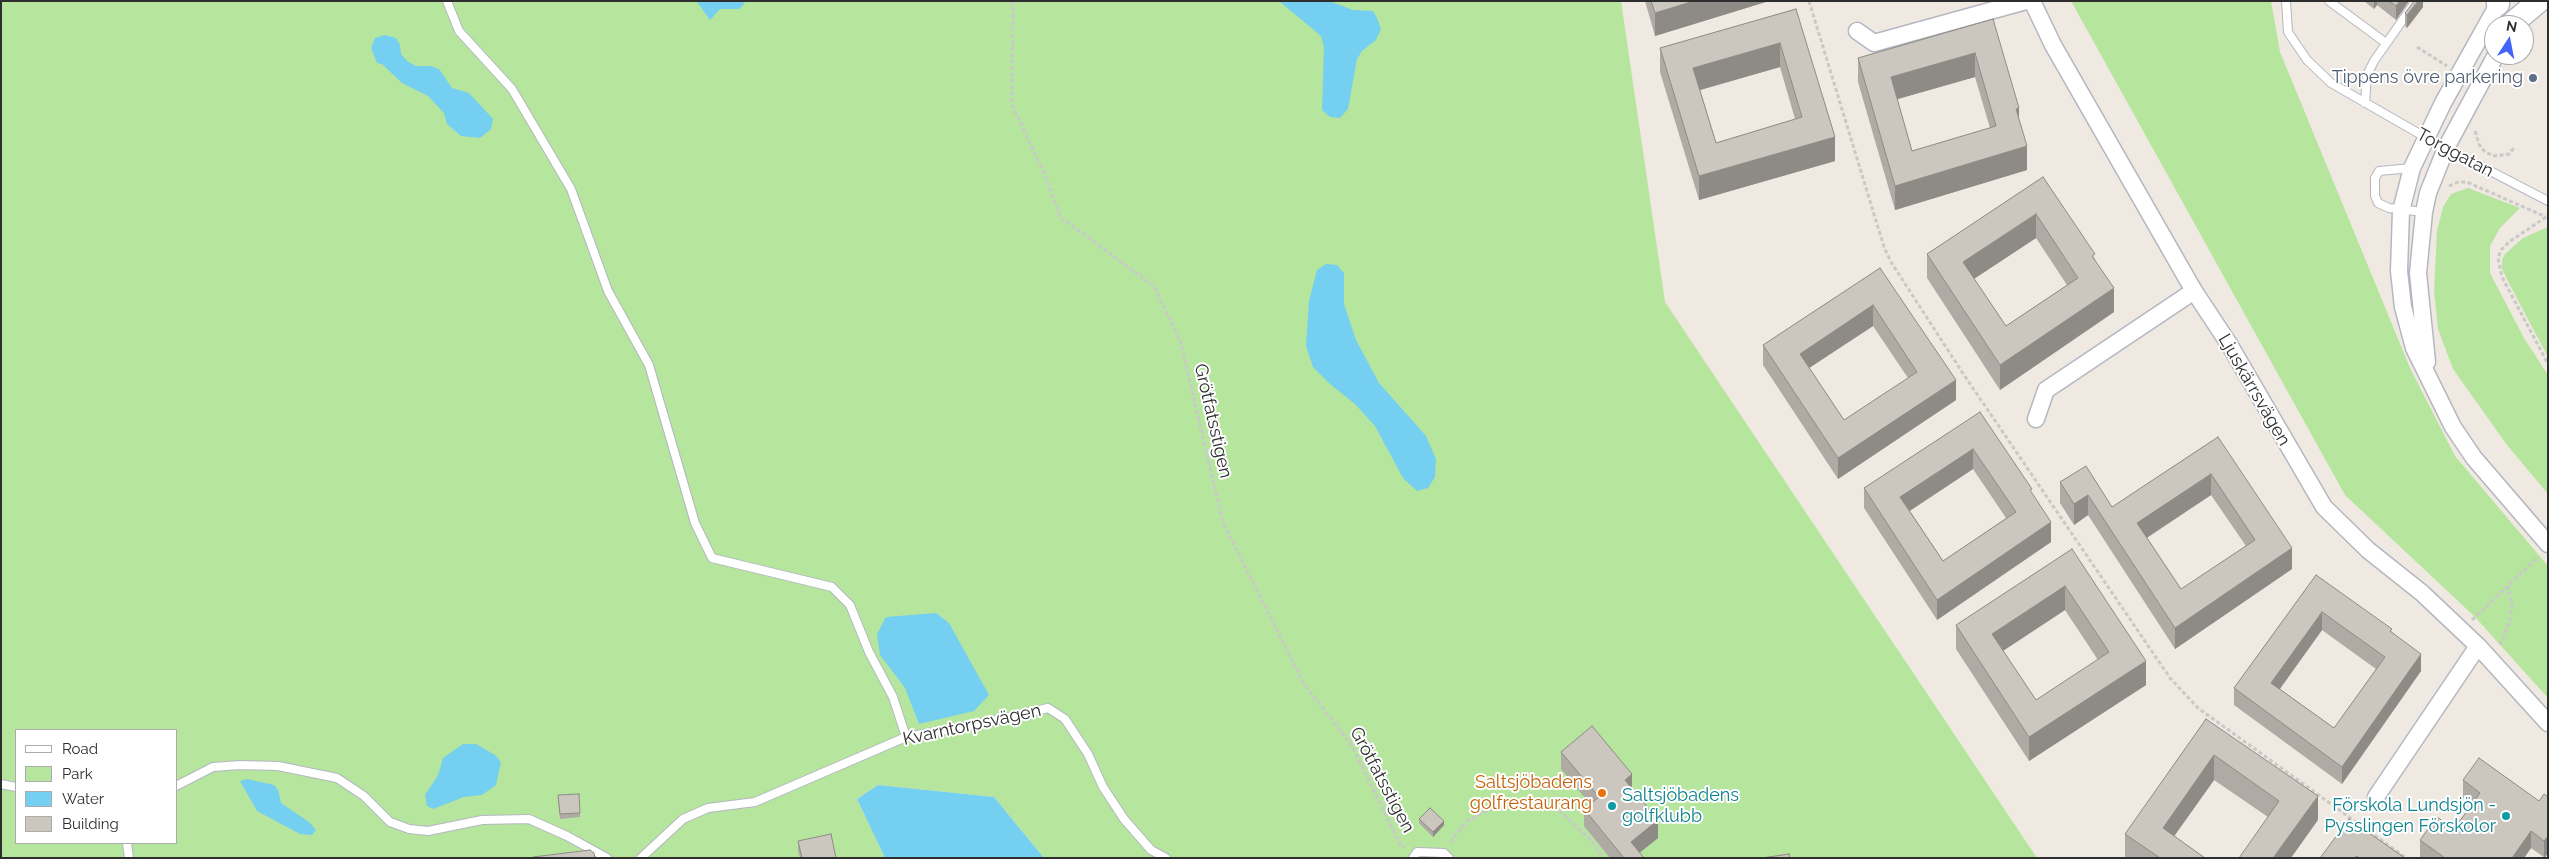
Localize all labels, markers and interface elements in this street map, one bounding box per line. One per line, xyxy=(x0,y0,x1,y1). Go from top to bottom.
north arrow xyxy=(2484,15,2534,65)
text: N xyxy=(2505,17,2518,35)
place label: Tippens övre parkering xyxy=(2332,67,2523,89)
marker: Tippens övre parkering xyxy=(2527,72,2539,84)
street label: Torggatan xyxy=(2413,124,2497,182)
street label: Ljuskärrsvägen xyxy=(2213,330,2295,450)
street label: Grötfatsstigen xyxy=(1189,362,1237,480)
street label: Kvarntorpsvägen xyxy=(901,700,1043,750)
street label: Grötfatsstigen xyxy=(1345,723,1419,837)
legend xyxy=(15,729,178,844)
text: Road xyxy=(62,740,98,758)
text: Park xyxy=(62,765,93,783)
place label: Saltsjöbadens golfrestaurang xyxy=(1470,772,1592,814)
place label: Saltsjöbadens golfklubb xyxy=(1622,785,1739,828)
marker: Saltsjöbadens golfrestaurang xyxy=(1596,787,1608,799)
text: Water xyxy=(62,790,104,808)
place label: Förskola Lundsjön - Pysslingen Förskolor xyxy=(2324,795,2496,838)
marker: Saltsjöbadens golfklubb xyxy=(1606,800,1618,812)
marker: Förskola Lundsjön - Pysslingen Förskolor xyxy=(2500,810,2512,822)
text: Building xyxy=(62,815,119,833)

